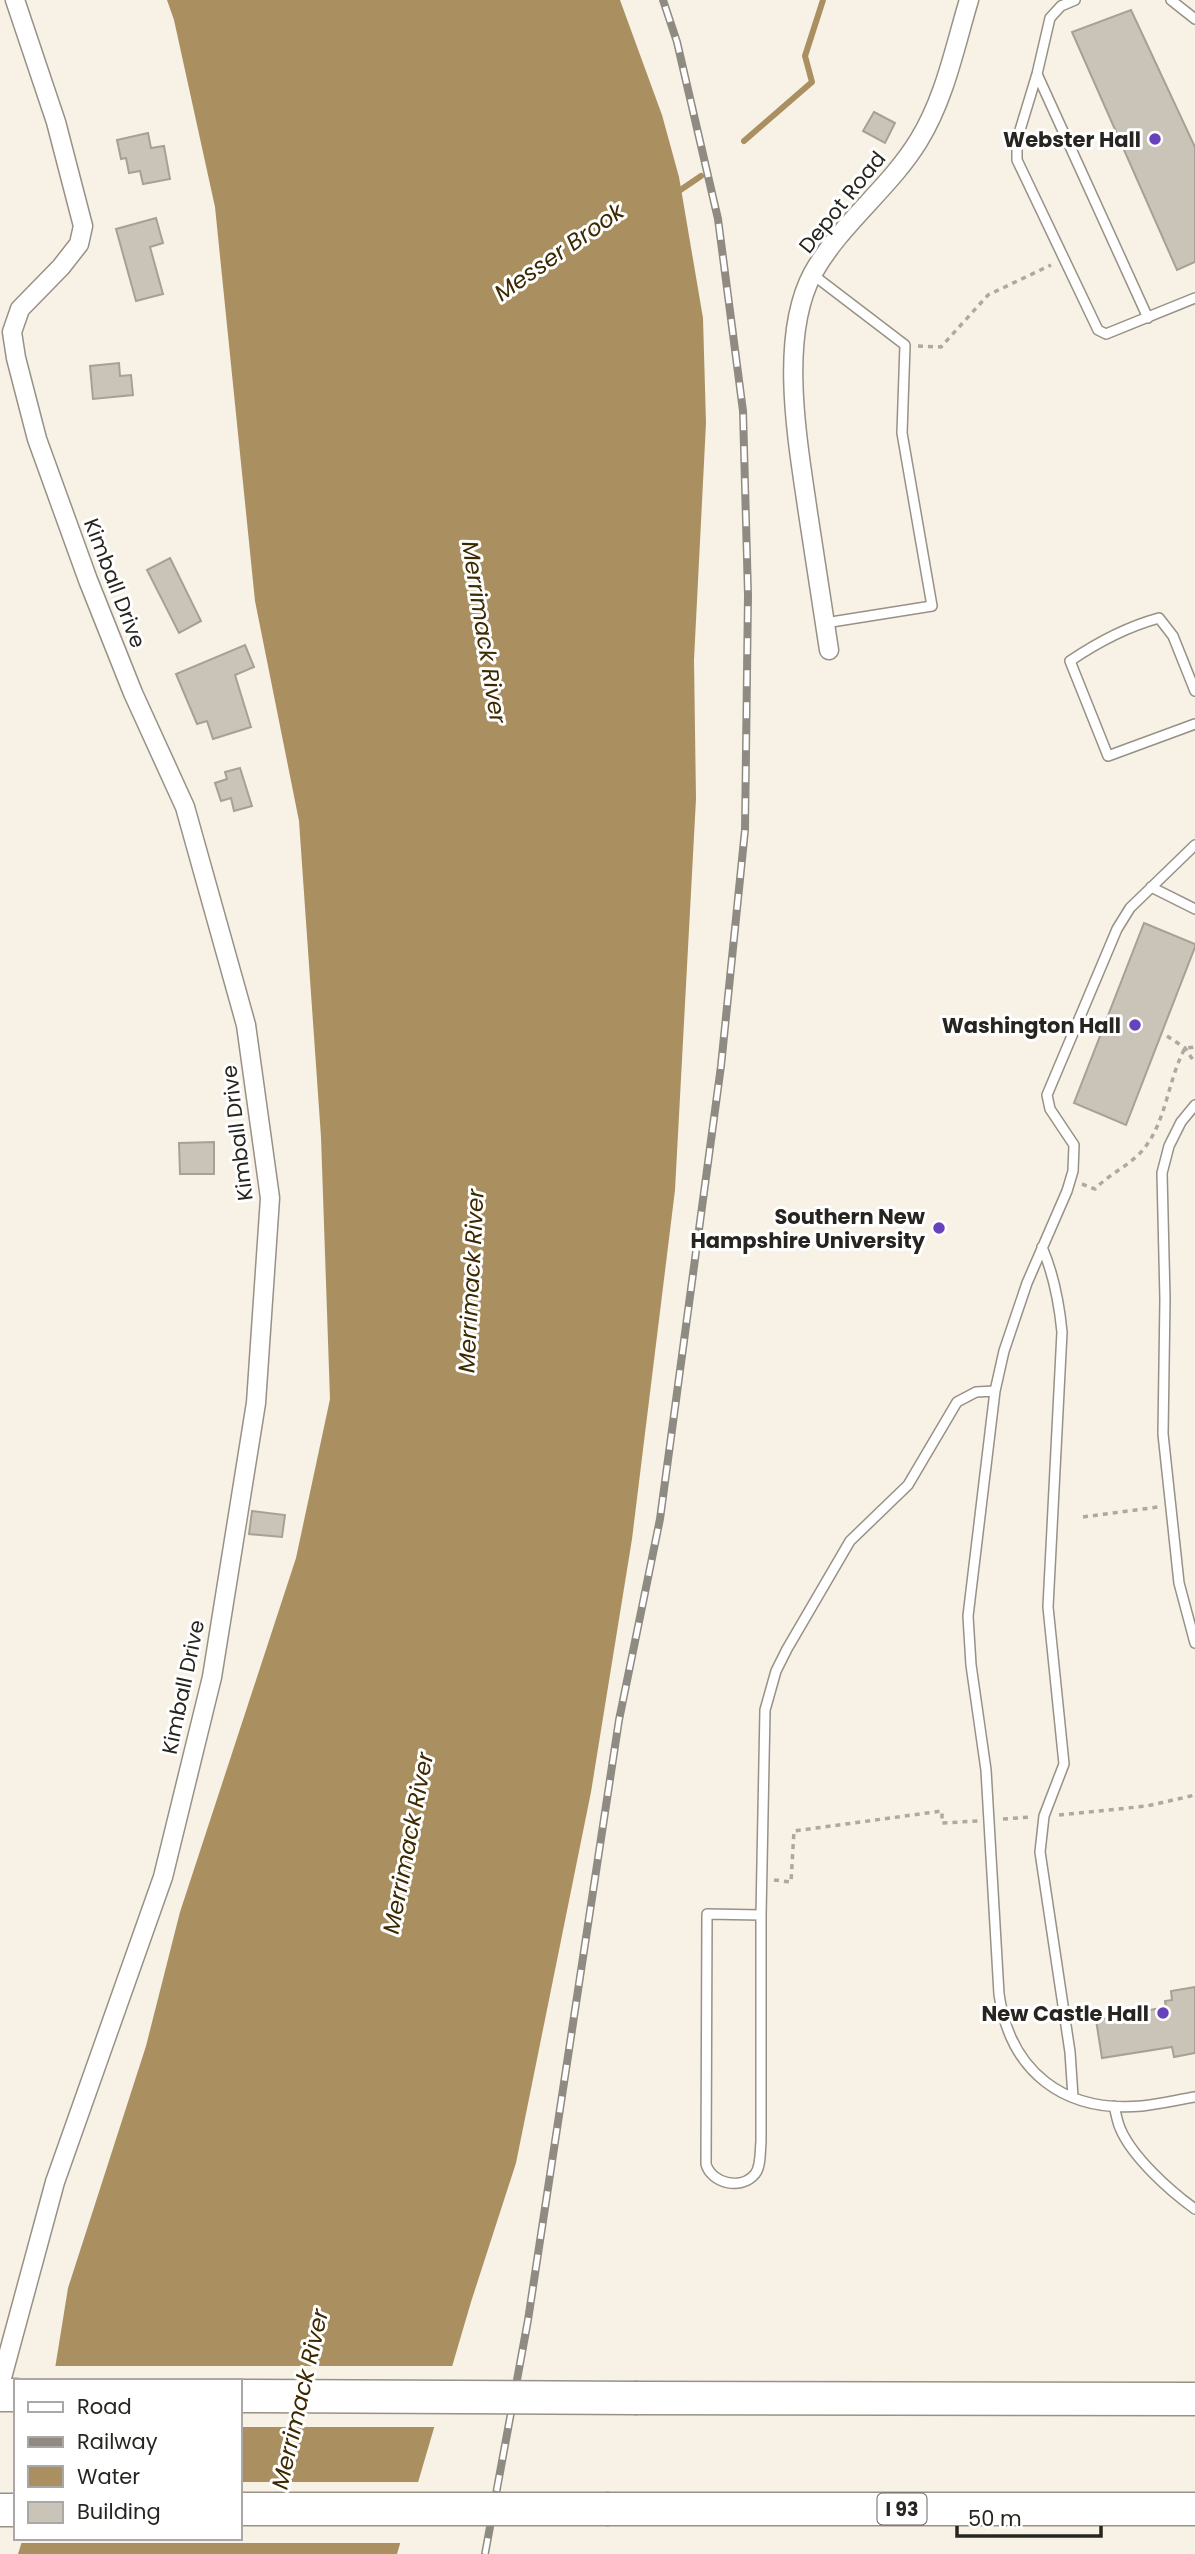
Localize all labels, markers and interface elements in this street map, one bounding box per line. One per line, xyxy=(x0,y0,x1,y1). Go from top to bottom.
place label: Webster Hall xyxy=(1003,125,1141,154)
marker: Webster Hall xyxy=(1147,131,1163,147)
street label: Depot Road xyxy=(792,145,892,259)
water label: Messer Brook xyxy=(488,195,631,309)
street label: Kimball Drive xyxy=(77,514,153,652)
water label: Merrimack River xyxy=(454,539,514,727)
place label: Washington Hall xyxy=(942,1011,1121,1040)
marker: Washington Hall xyxy=(1127,1017,1143,1033)
street label: Kimball Drive xyxy=(214,1064,260,1202)
water label: Merrimack River xyxy=(450,1187,492,1374)
place label: Southern New Hampshire University xyxy=(691,1202,926,1255)
marker: Southern New Hampshire University xyxy=(931,1220,947,1236)
street label: Kimball Drive xyxy=(155,1617,211,1757)
water label: Merrimack River xyxy=(375,1748,442,1936)
place label: New Castle Hall xyxy=(982,1999,1149,2028)
marker: New Castle Hall xyxy=(1155,2005,1171,2021)
water label: Merrimack River xyxy=(264,2304,337,2492)
legend xyxy=(14,2379,242,2540)
text: Road xyxy=(77,2392,132,2421)
text: Railway xyxy=(77,2427,158,2456)
text: Water xyxy=(77,2462,140,2491)
road number: I 93 xyxy=(878,2494,926,2524)
scale bar xyxy=(957,2494,1100,2538)
text: Building xyxy=(77,2497,161,2526)
text: 50 m xyxy=(968,2504,1022,2533)

